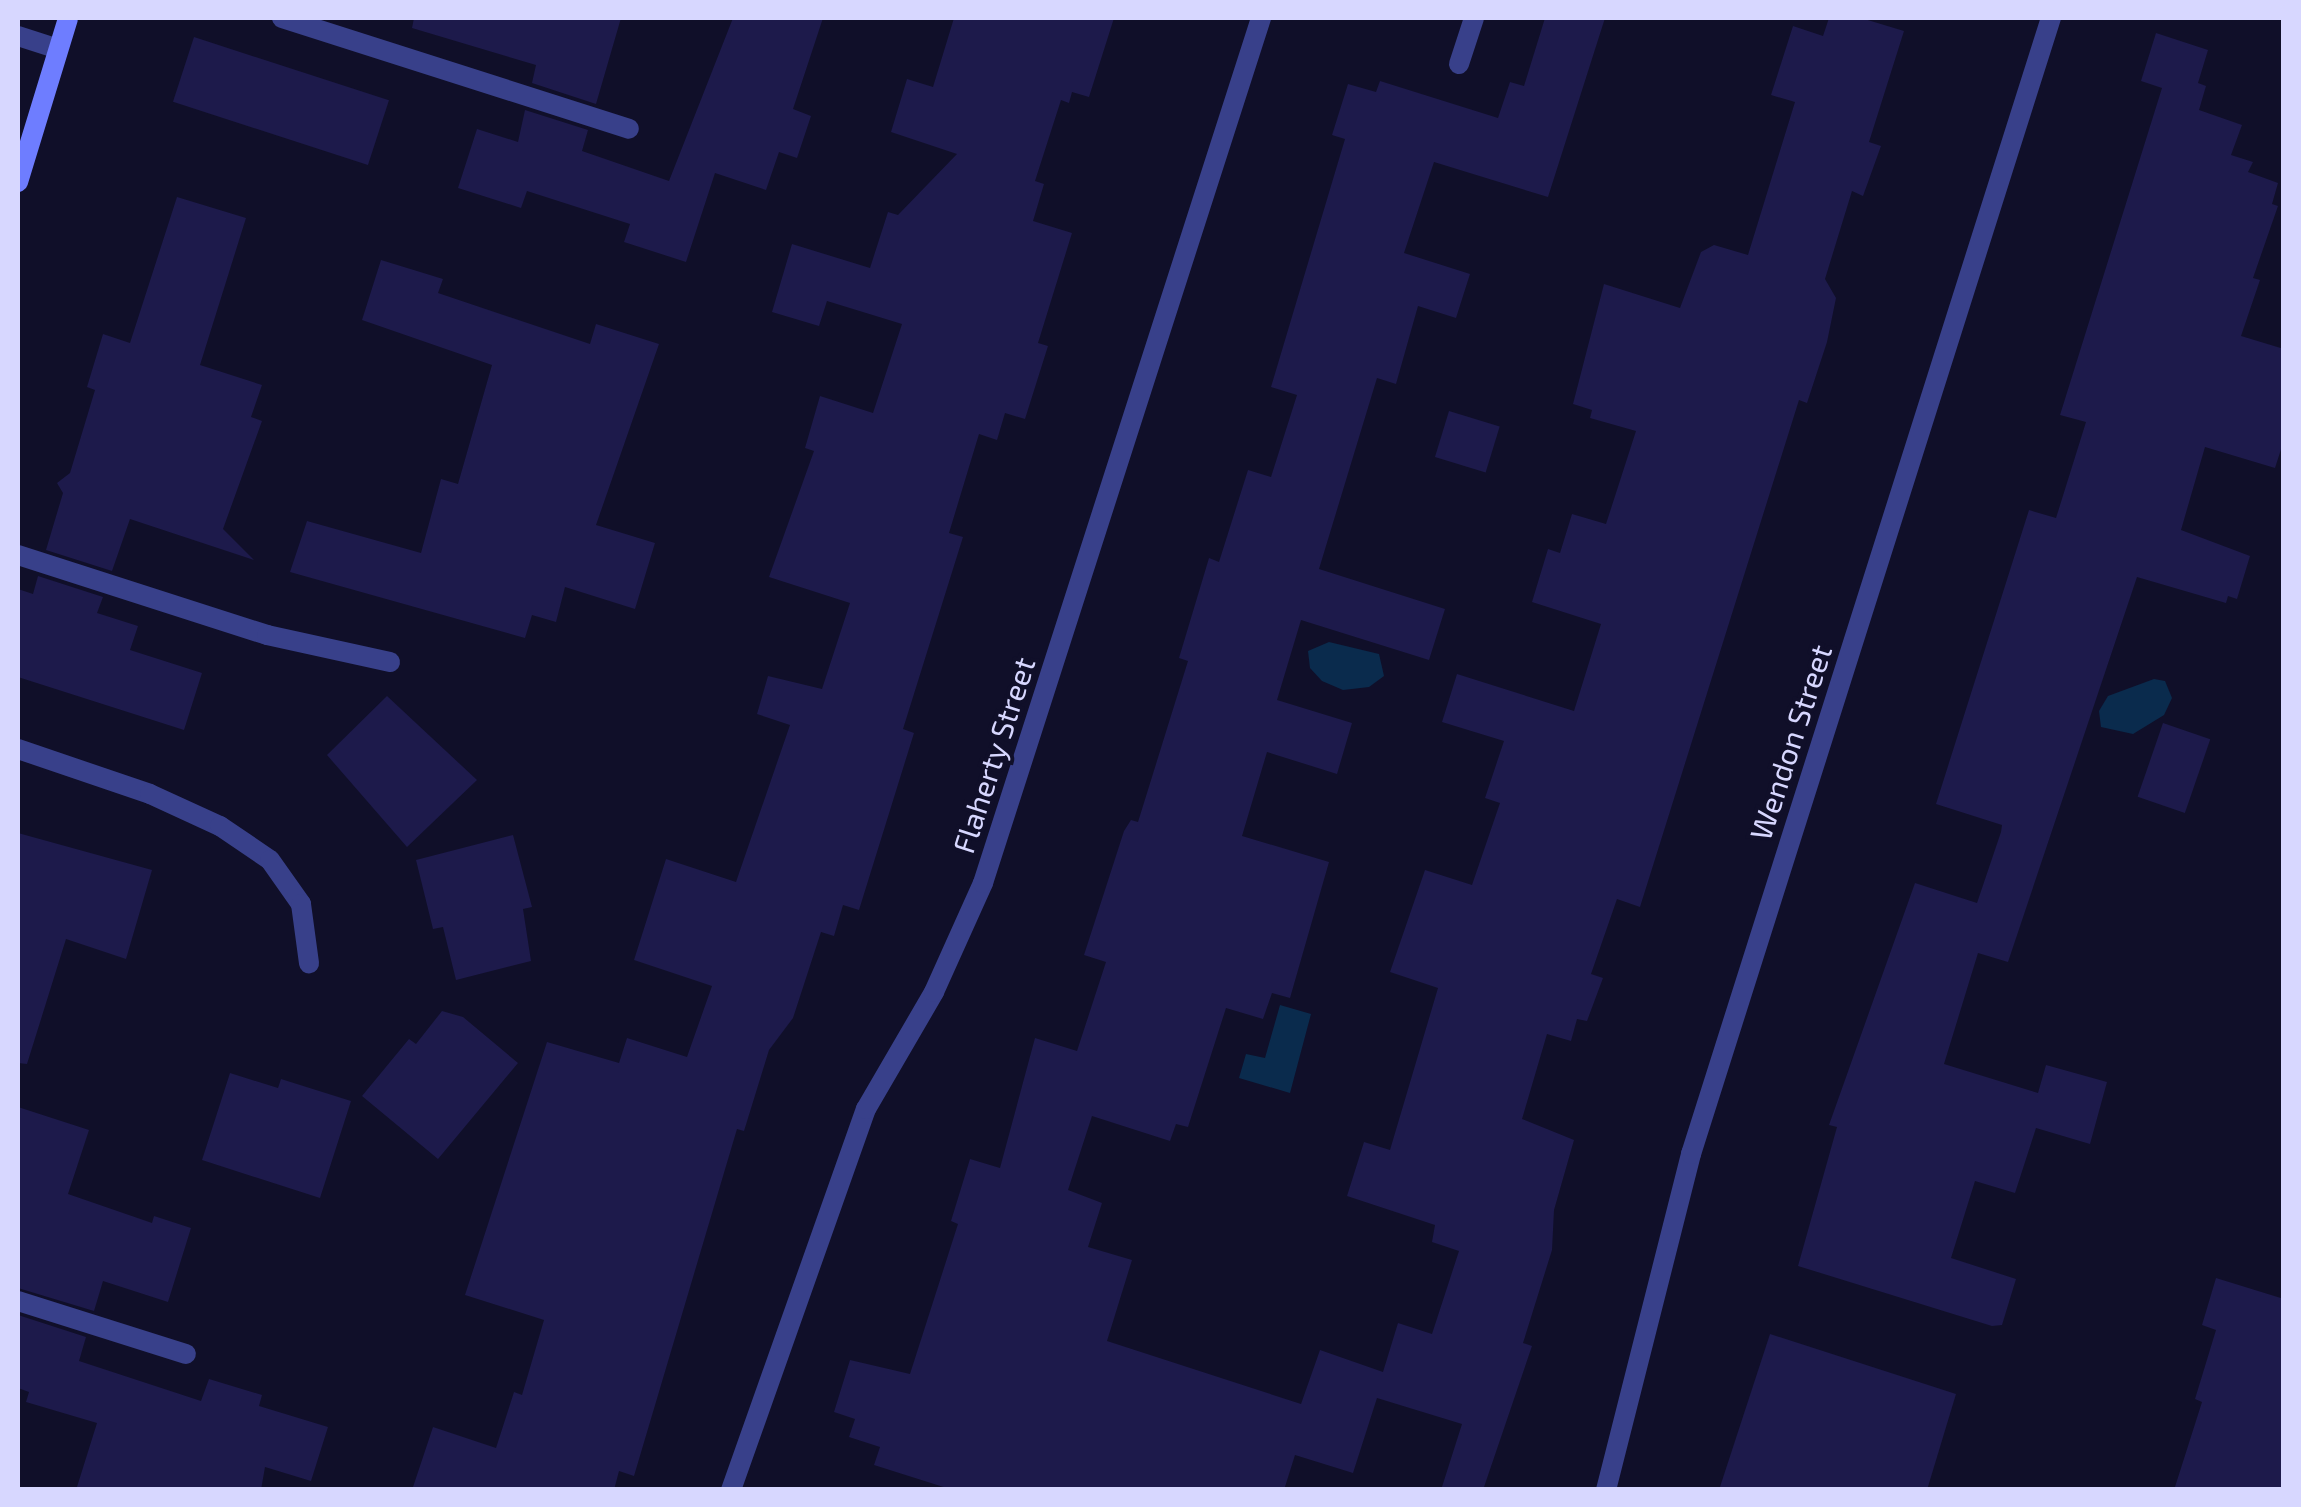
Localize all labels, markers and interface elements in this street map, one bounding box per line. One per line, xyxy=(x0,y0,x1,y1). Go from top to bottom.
street label: Wendon Street xyxy=(1741,640,1839,844)
street label: Flaherty Street xyxy=(944,652,1042,858)

